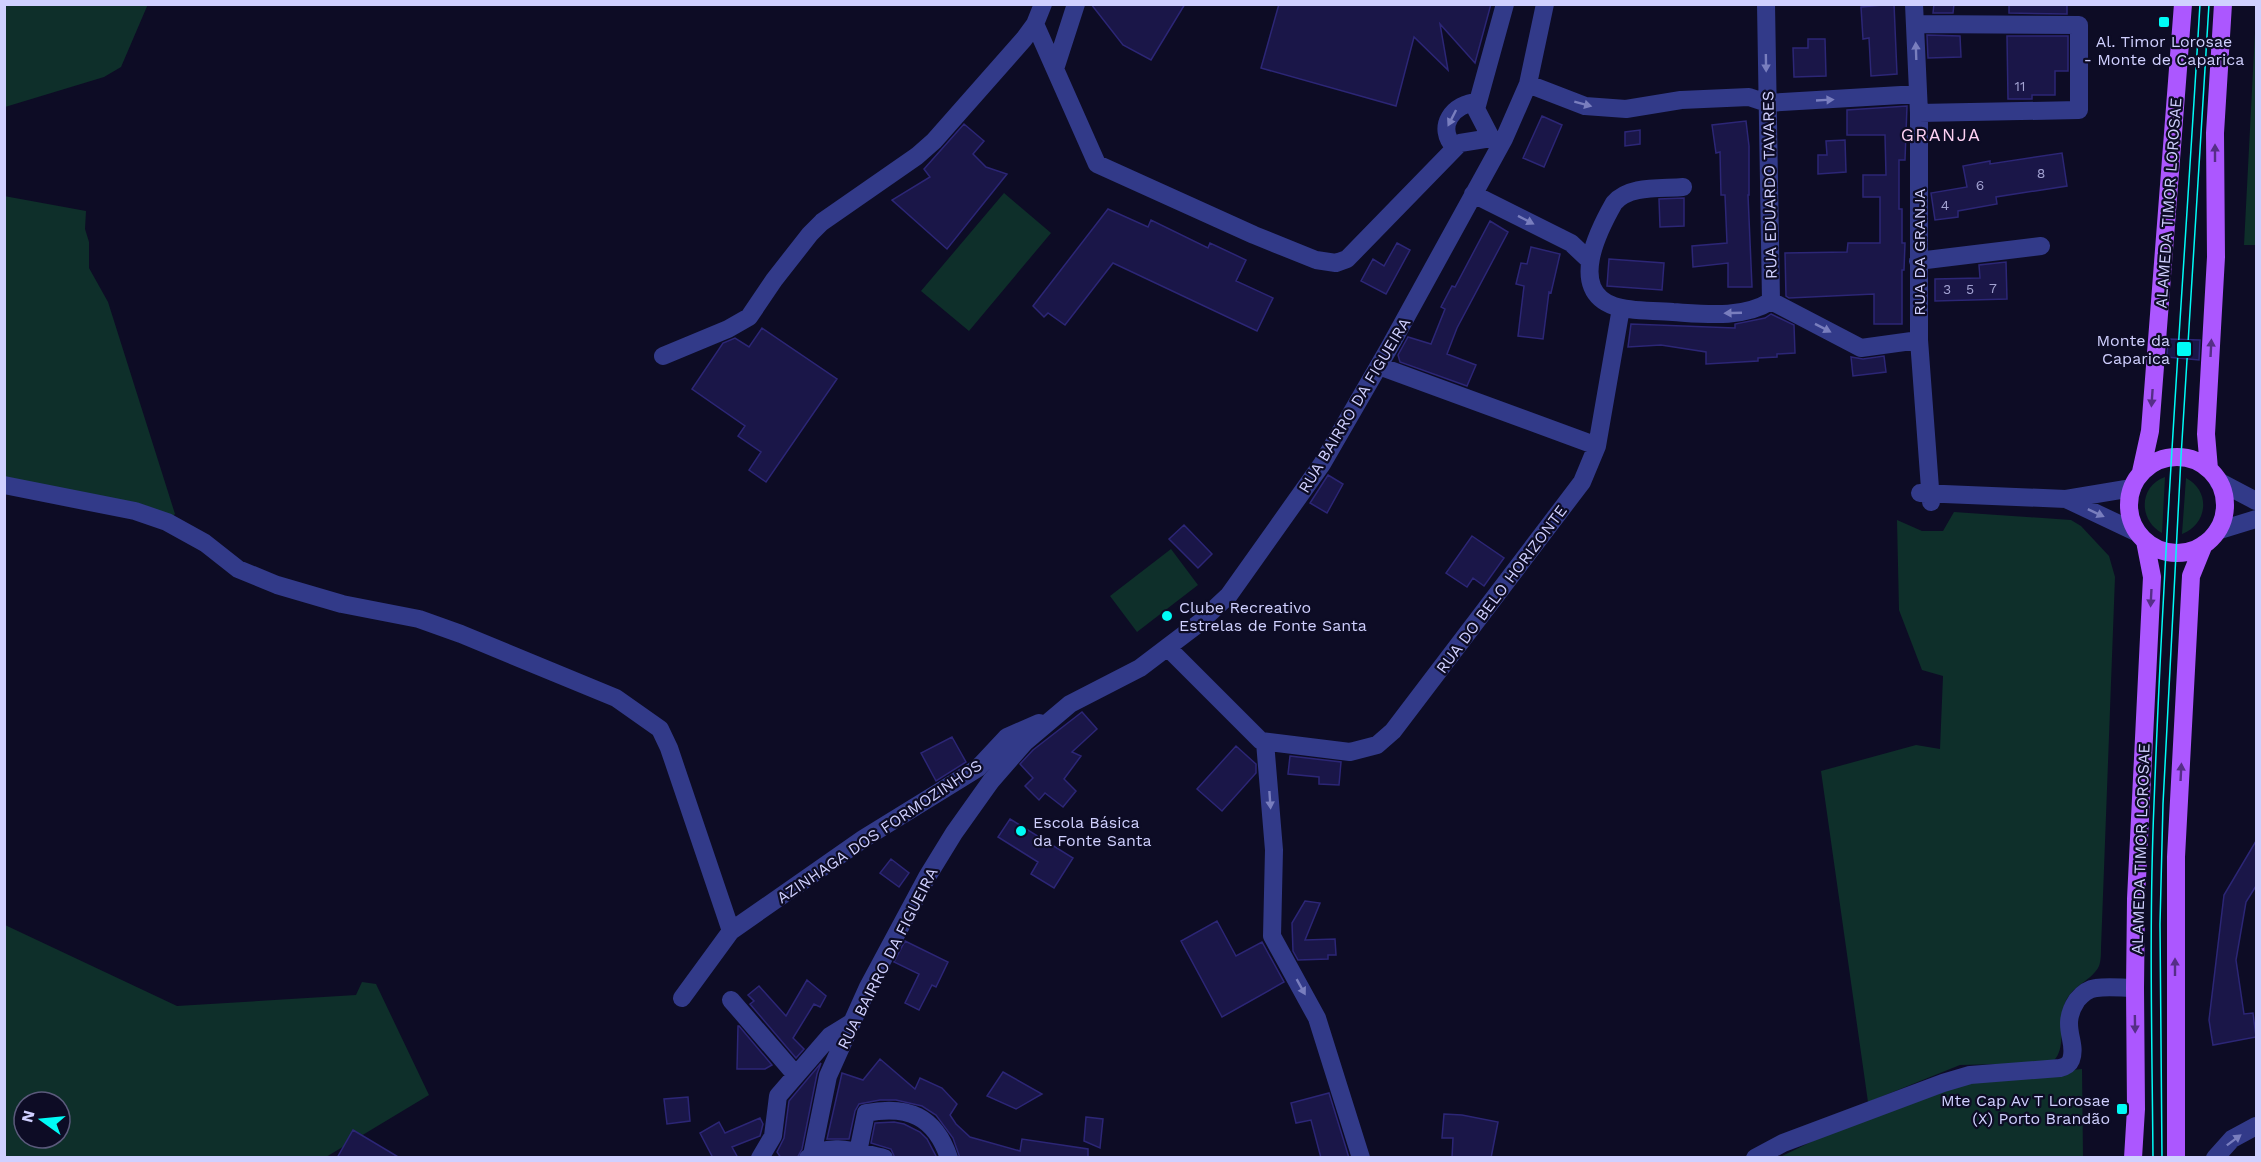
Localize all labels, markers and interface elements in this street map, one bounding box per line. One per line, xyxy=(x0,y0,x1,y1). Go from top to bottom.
marker: Al. Timor Lorosae - Monte de Caparica xyxy=(2157,15,2171,29)
place label: Al. Timor Lorosae - Monte de Caparica xyxy=(2084,32,2244,69)
one-way arrow xyxy=(1912,42,1921,61)
one-way arrow xyxy=(1762,53,1771,72)
house number: 11 xyxy=(2015,78,2025,94)
street label: RUA EDUARDO TAVARES xyxy=(1758,91,1781,279)
one-way arrow xyxy=(1816,95,1835,104)
street label: ALAMEDA TIMOR LOROSAE xyxy=(2152,97,2185,309)
one-way arrow xyxy=(1574,100,1592,109)
one-way arrow xyxy=(1447,109,1457,127)
district label: GRANJA xyxy=(1901,124,1981,145)
one-way arrow xyxy=(2210,144,2220,163)
house number: 8 xyxy=(2037,165,2045,181)
house number: 6 xyxy=(1976,177,1984,193)
street label: RUA DA GRANJA xyxy=(1910,188,1929,316)
house number: 4 xyxy=(1941,197,1949,213)
one-way arrow xyxy=(1517,216,1534,225)
house number: 7 xyxy=(1989,280,1997,296)
house number: 3 xyxy=(1943,281,1951,297)
house number: 5 xyxy=(1966,281,1974,297)
one-way arrow xyxy=(1723,308,1742,317)
street label: RUA BAIRRO DA FIGUEIRA xyxy=(1294,314,1415,496)
one-way arrow xyxy=(1814,323,1831,333)
place label: Monte da Caparica xyxy=(2097,331,2170,368)
one-way arrow xyxy=(2207,339,2216,358)
marker: Monte da Caparica xyxy=(2175,340,2193,358)
one-way arrow xyxy=(2148,388,2157,407)
street label: RUA DO BELO HORIZONTE xyxy=(1432,501,1571,677)
one-way arrow xyxy=(2088,509,2105,518)
one-way arrow xyxy=(2147,589,2156,608)
place label: Clube Recreativo Estrelas de Fonte Santa xyxy=(1179,598,1367,635)
marker: Clube Recreativo Estrelas de Fonte Santa xyxy=(1160,609,1174,623)
street label: ALAMEDA TIMOR LOROSAE xyxy=(2127,743,2154,955)
street label: AZINHAGA DOS FORMOZINHOS xyxy=(773,755,985,907)
one-way arrow xyxy=(2176,762,2186,781)
one-way arrow xyxy=(1265,790,1275,809)
place label: Escola Básica da Fonte Santa xyxy=(1033,813,1152,850)
marker: Escola Básica da Fonte Santa xyxy=(1014,824,1028,838)
street label: RUA BAIRRO DA FIGUEIRA xyxy=(833,864,942,1052)
one-way arrow xyxy=(2170,957,2180,976)
one-way arrow xyxy=(1296,979,1306,996)
one-way arrow xyxy=(2130,1015,2140,1034)
north arrow xyxy=(12,1090,72,1150)
place label: Mte Cap Av T Lorosae (X) Porto Brandão xyxy=(1941,1091,2110,1128)
marker: Mte Cap Av T Lorosae (X) Porto Brandão xyxy=(2115,1102,2129,1116)
text: N xyxy=(17,1108,39,1124)
one-way arrow xyxy=(2227,1134,2242,1146)

